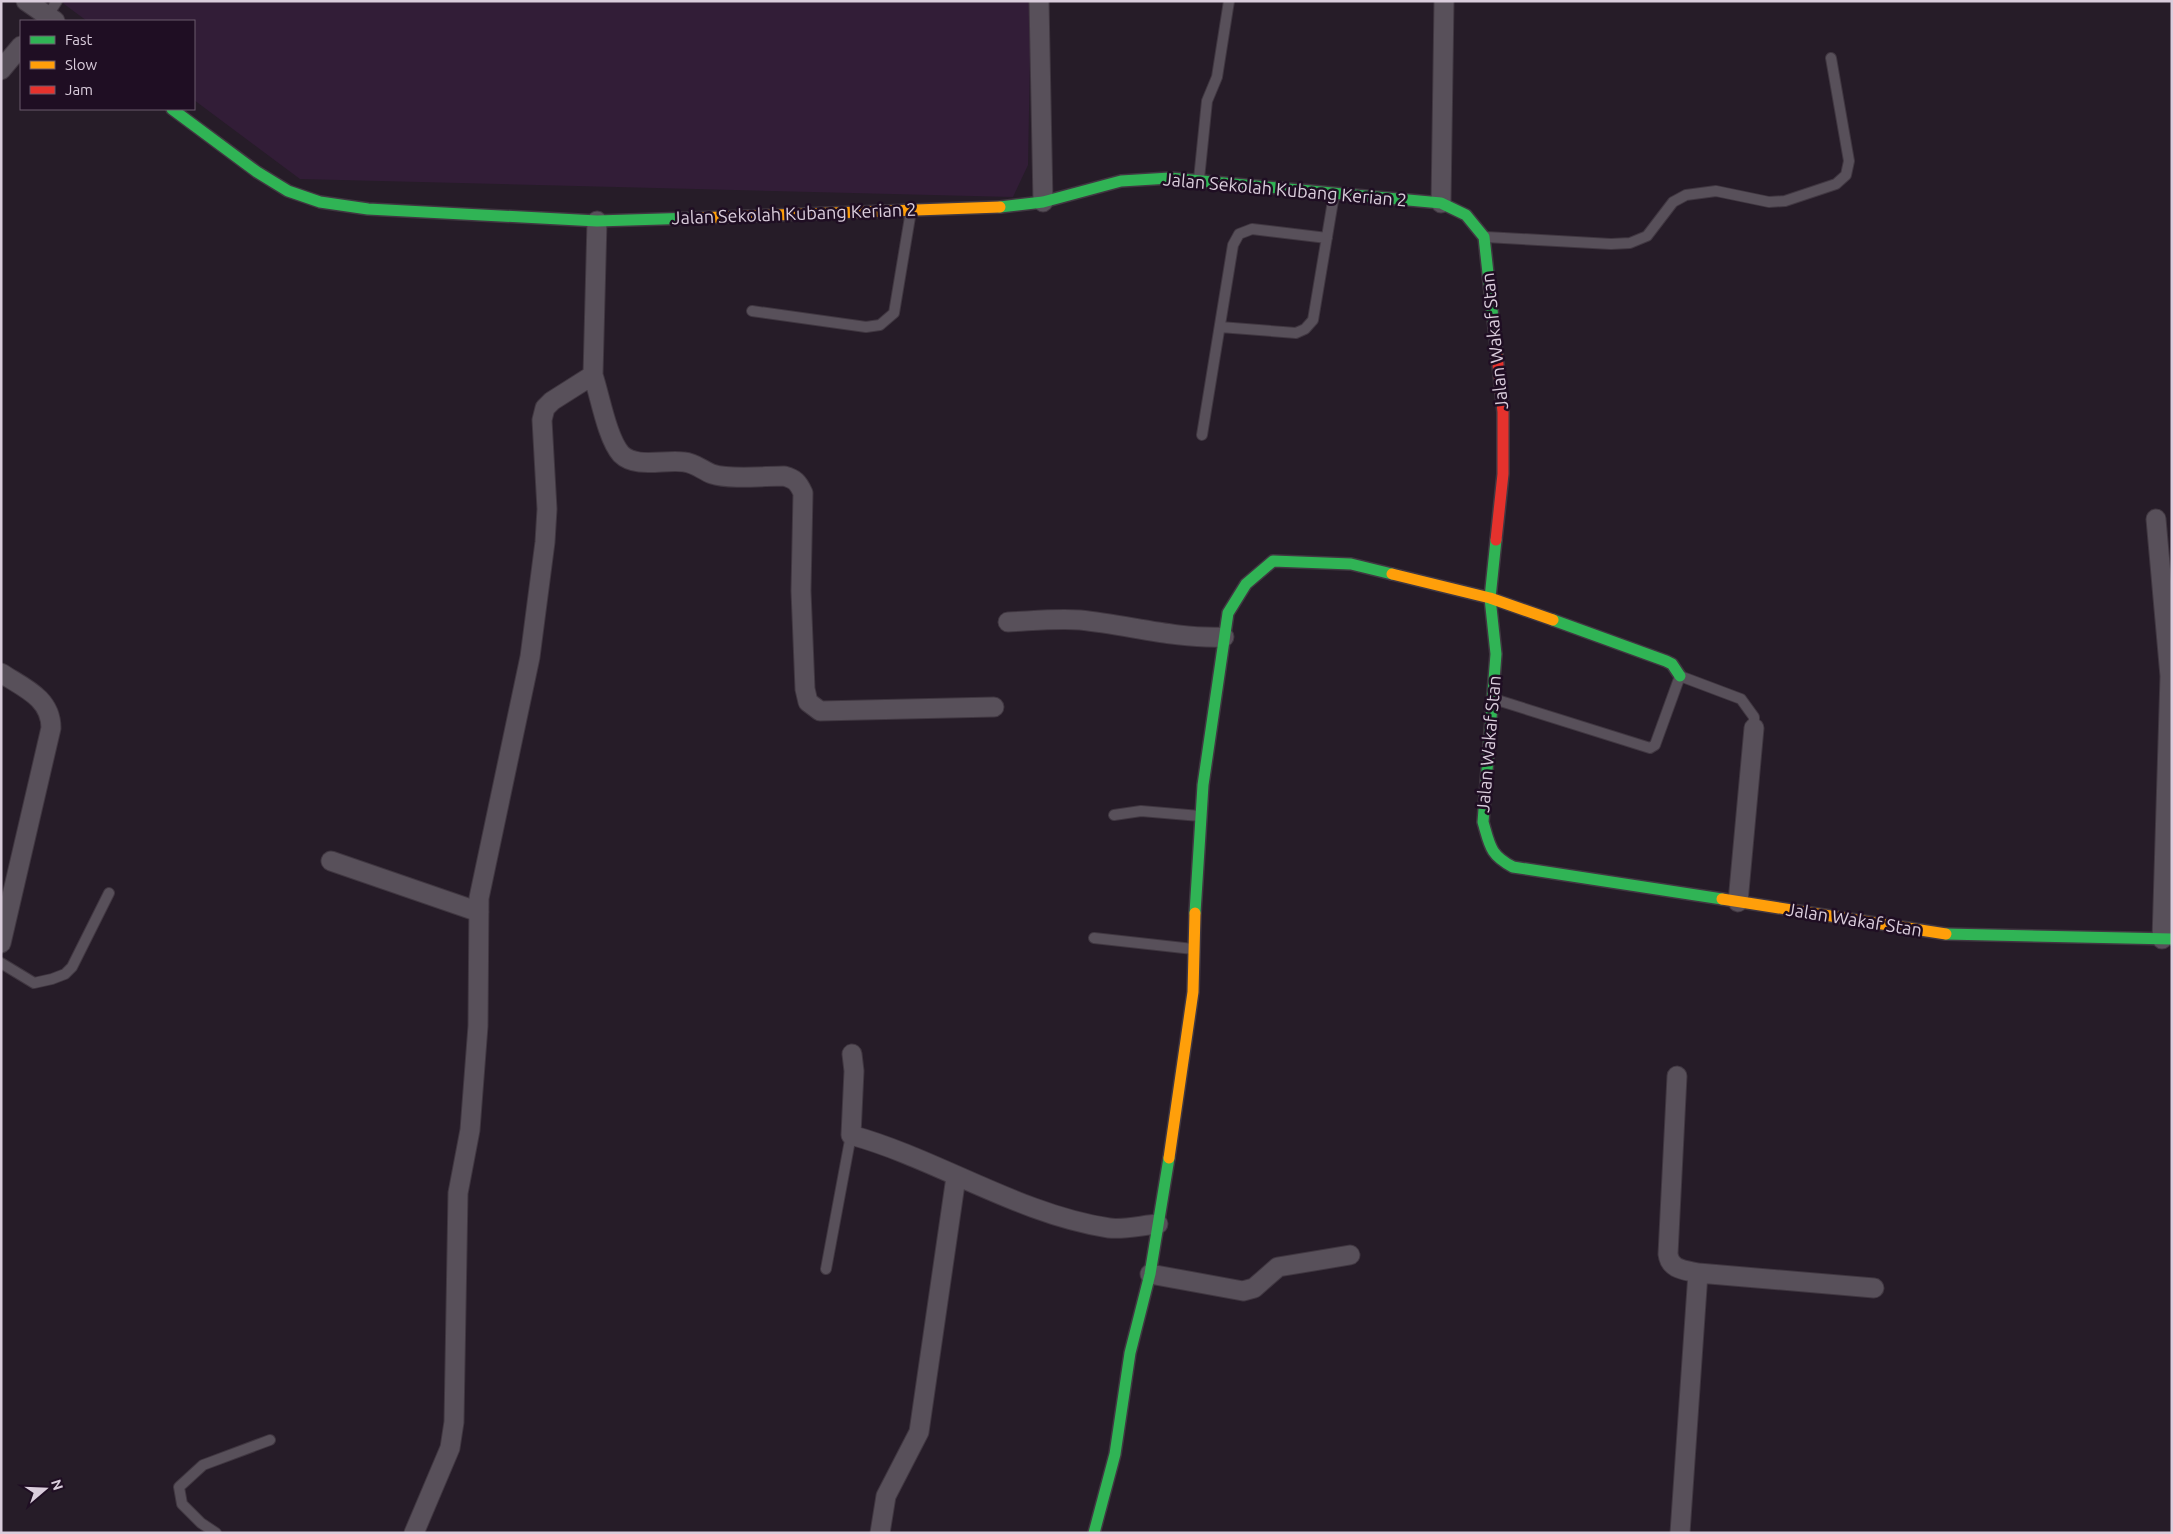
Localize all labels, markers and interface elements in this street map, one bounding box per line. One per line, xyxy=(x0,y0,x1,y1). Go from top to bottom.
legend xyxy=(20,20,195,110)
text: Fast xyxy=(65,31,93,48)
text: Slow xyxy=(65,56,98,73)
text: Jam xyxy=(65,81,93,98)
street label: Jalan Sekolah Kubang Kerian 2 xyxy=(1162,168,1408,210)
street label: Jalan Sekolah Kubang Kerian 2 xyxy=(671,199,917,227)
street label: Jalan Wakaf Stan xyxy=(1477,272,1511,410)
street label: Jalan Wakaf Stan xyxy=(1472,675,1504,813)
street label: Jalan Wakaf Stan xyxy=(1785,898,1924,940)
north arrow xyxy=(20,1464,70,1514)
text: N xyxy=(48,1477,67,1492)

